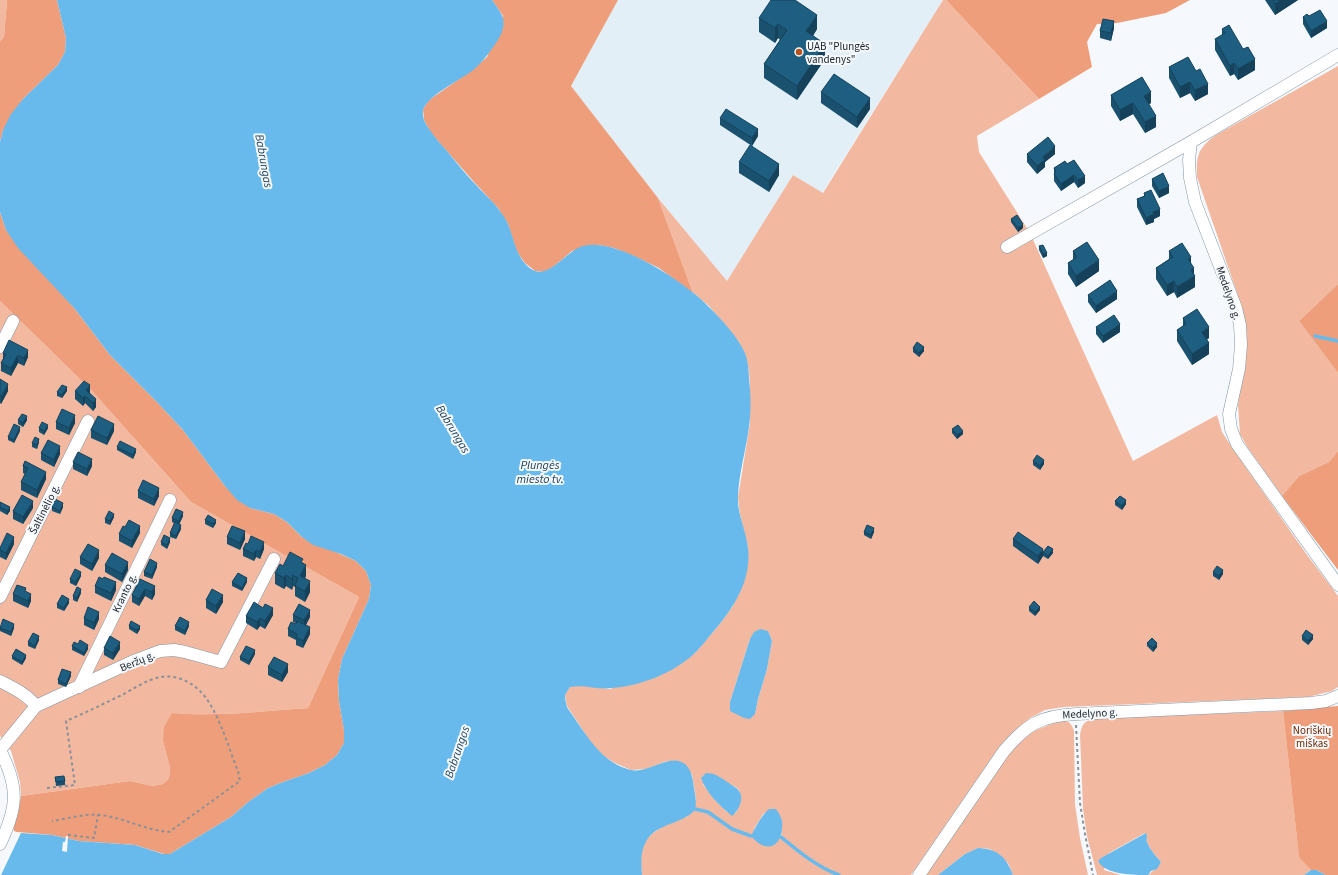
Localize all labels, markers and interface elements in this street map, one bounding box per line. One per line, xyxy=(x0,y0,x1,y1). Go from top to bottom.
place label: UAB "Plungės vandenys" xyxy=(807,39,870,67)
marker: UAB "Plungės vandenys" xyxy=(794,47,804,57)
water label: Babrungas xyxy=(250,133,277,189)
street label: Medelyno g. xyxy=(1212,265,1245,322)
water label: Babrungas xyxy=(431,402,474,457)
water label: Plungės miesto tv. xyxy=(516,457,564,488)
street label: Šaltinėlio g. xyxy=(25,481,64,537)
street label: Kranto g. xyxy=(109,571,140,615)
street label: Beržų g. xyxy=(117,647,157,676)
street label: Medelyno g. xyxy=(1062,705,1118,722)
park label: Noriškių miškas xyxy=(1293,723,1331,751)
water label: Babrungas xyxy=(441,724,474,780)

